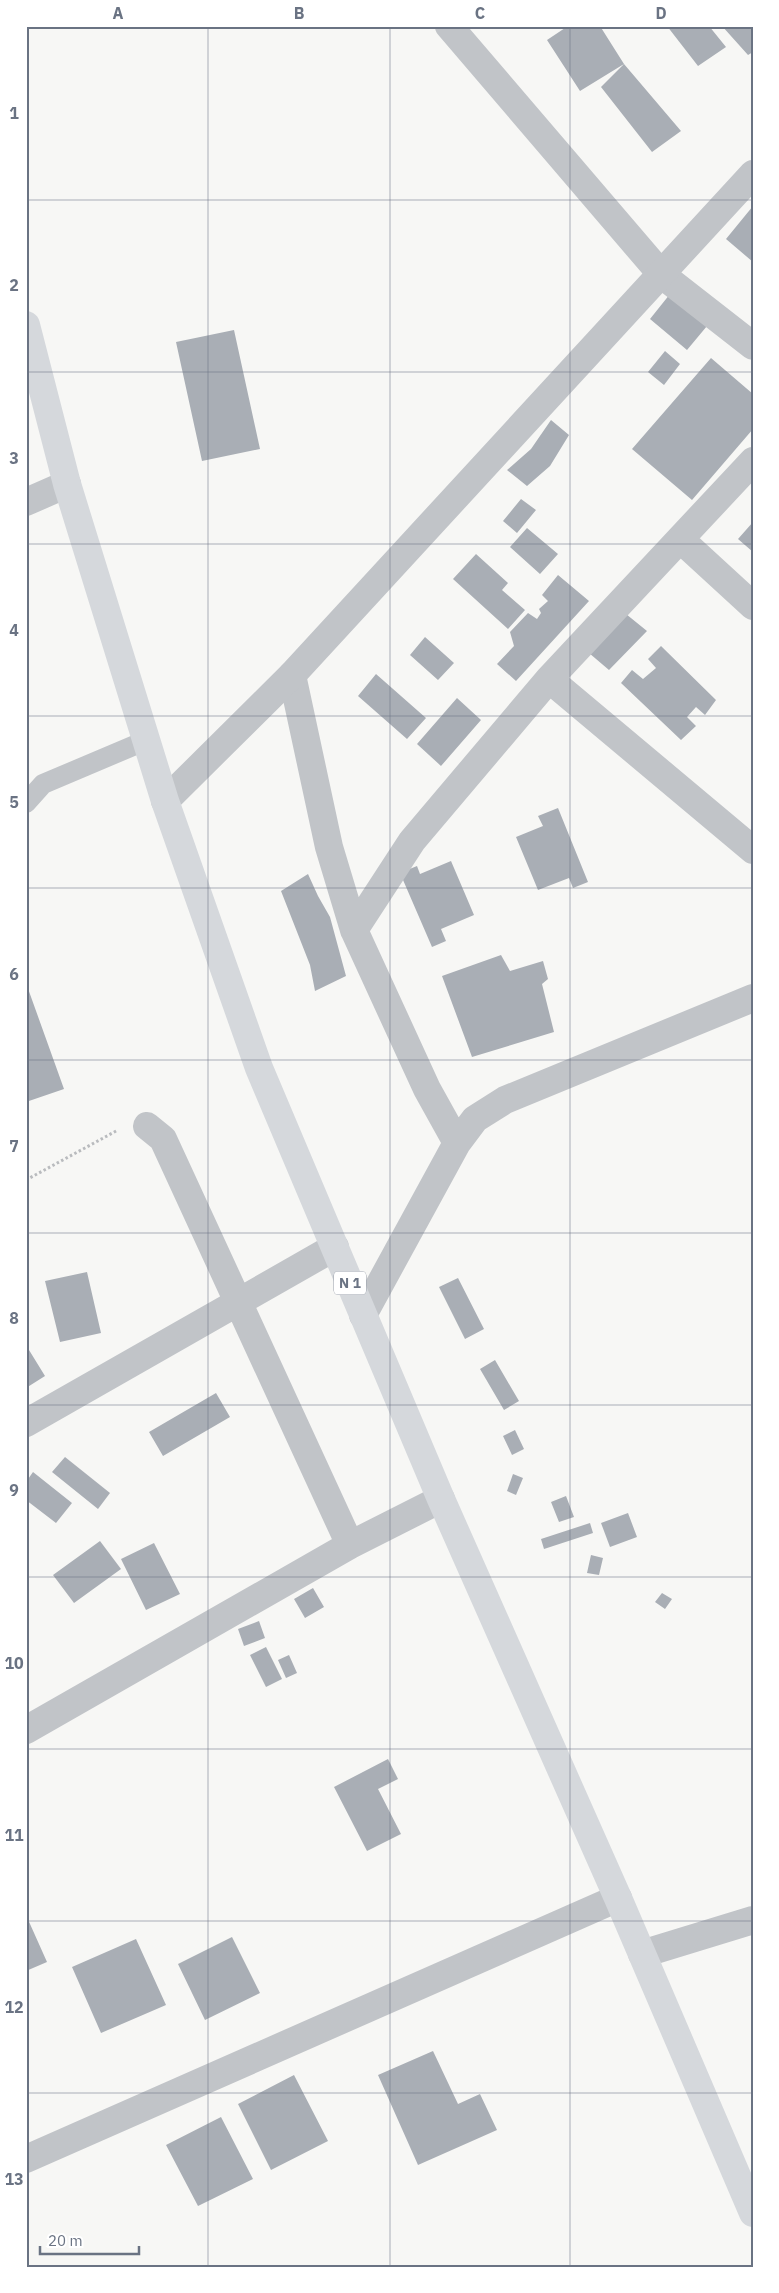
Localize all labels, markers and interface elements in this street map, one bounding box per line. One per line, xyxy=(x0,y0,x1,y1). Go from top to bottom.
text: A xyxy=(113,3,124,23)
text: B xyxy=(294,3,305,23)
text: C xyxy=(475,3,485,23)
text: D xyxy=(655,3,667,23)
text: 1 xyxy=(9,103,19,123)
text: 2 xyxy=(9,275,19,295)
text: 3 xyxy=(9,448,19,468)
text: 4 xyxy=(9,620,19,640)
text: 5 xyxy=(9,792,19,812)
text: 6 xyxy=(9,964,19,984)
text: 7 xyxy=(9,1136,19,1156)
road number: N 1 xyxy=(334,1272,366,1295)
text: 8 xyxy=(9,1308,19,1328)
text: 9 xyxy=(9,1480,19,1500)
text: 10 xyxy=(4,1653,24,1673)
text: 11 xyxy=(4,1825,24,1845)
text: 12 xyxy=(4,1997,24,2017)
text: 13 xyxy=(4,2169,24,2189)
scale bar xyxy=(40,2223,139,2255)
text: 20 m xyxy=(48,2231,83,2250)

